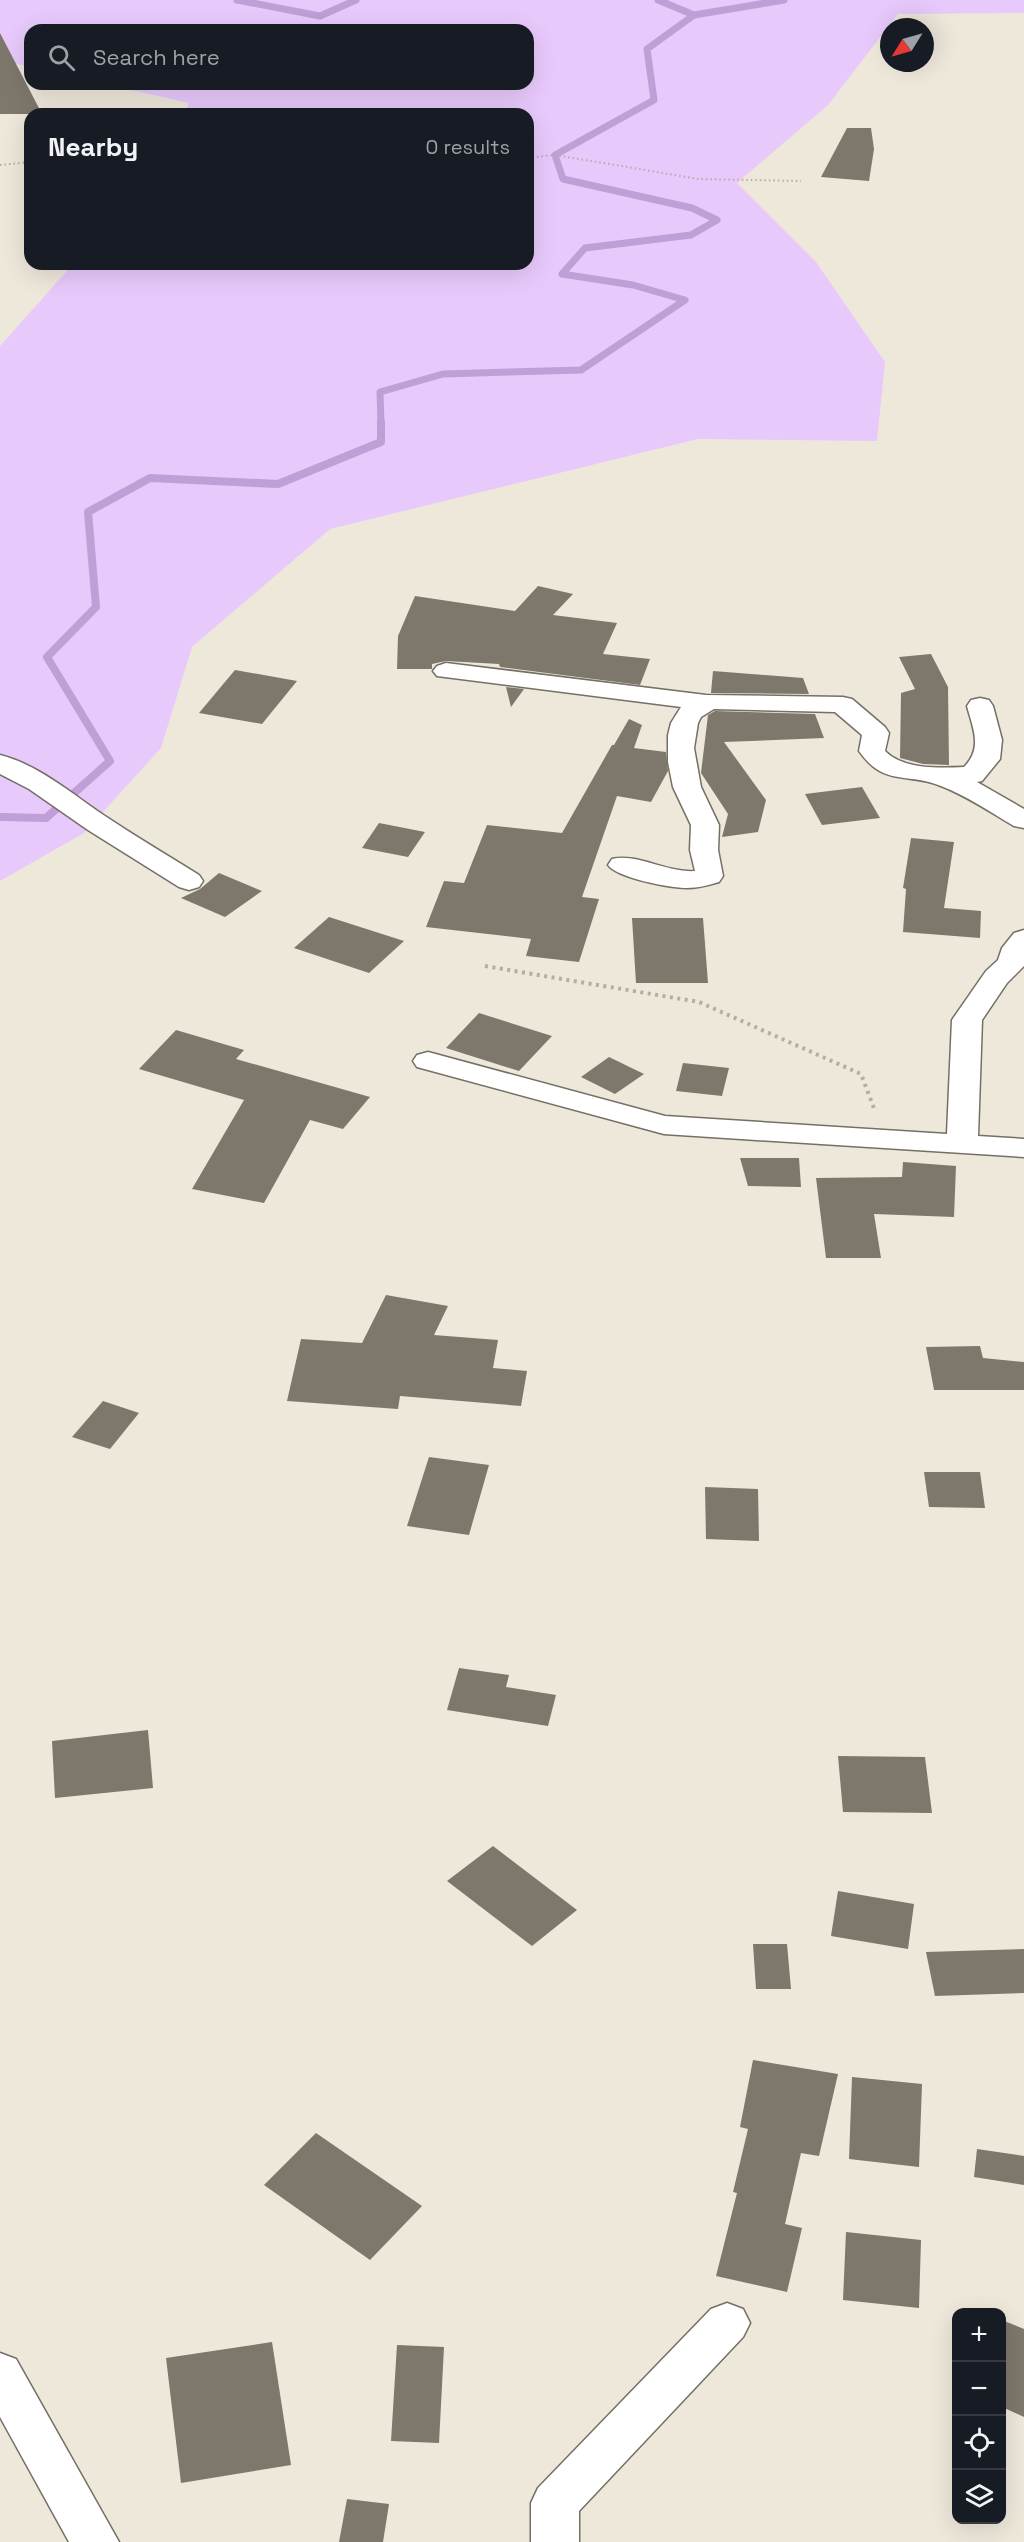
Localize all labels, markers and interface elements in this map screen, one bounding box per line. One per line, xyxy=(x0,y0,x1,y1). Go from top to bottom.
north arrow xyxy=(880,18,934,72)
search box xyxy=(24,24,534,90)
icon: search xyxy=(45,41,78,74)
text: Search here xyxy=(93,43,220,71)
text: Nearby xyxy=(48,130,138,164)
text: 0 results xyxy=(426,134,510,160)
map controls xyxy=(952,2308,1006,2524)
button: + xyxy=(952,2308,1006,2362)
button: − xyxy=(952,2362,1006,2416)
button: locate xyxy=(952,2416,1006,2470)
button: layers xyxy=(952,2470,1006,2524)

